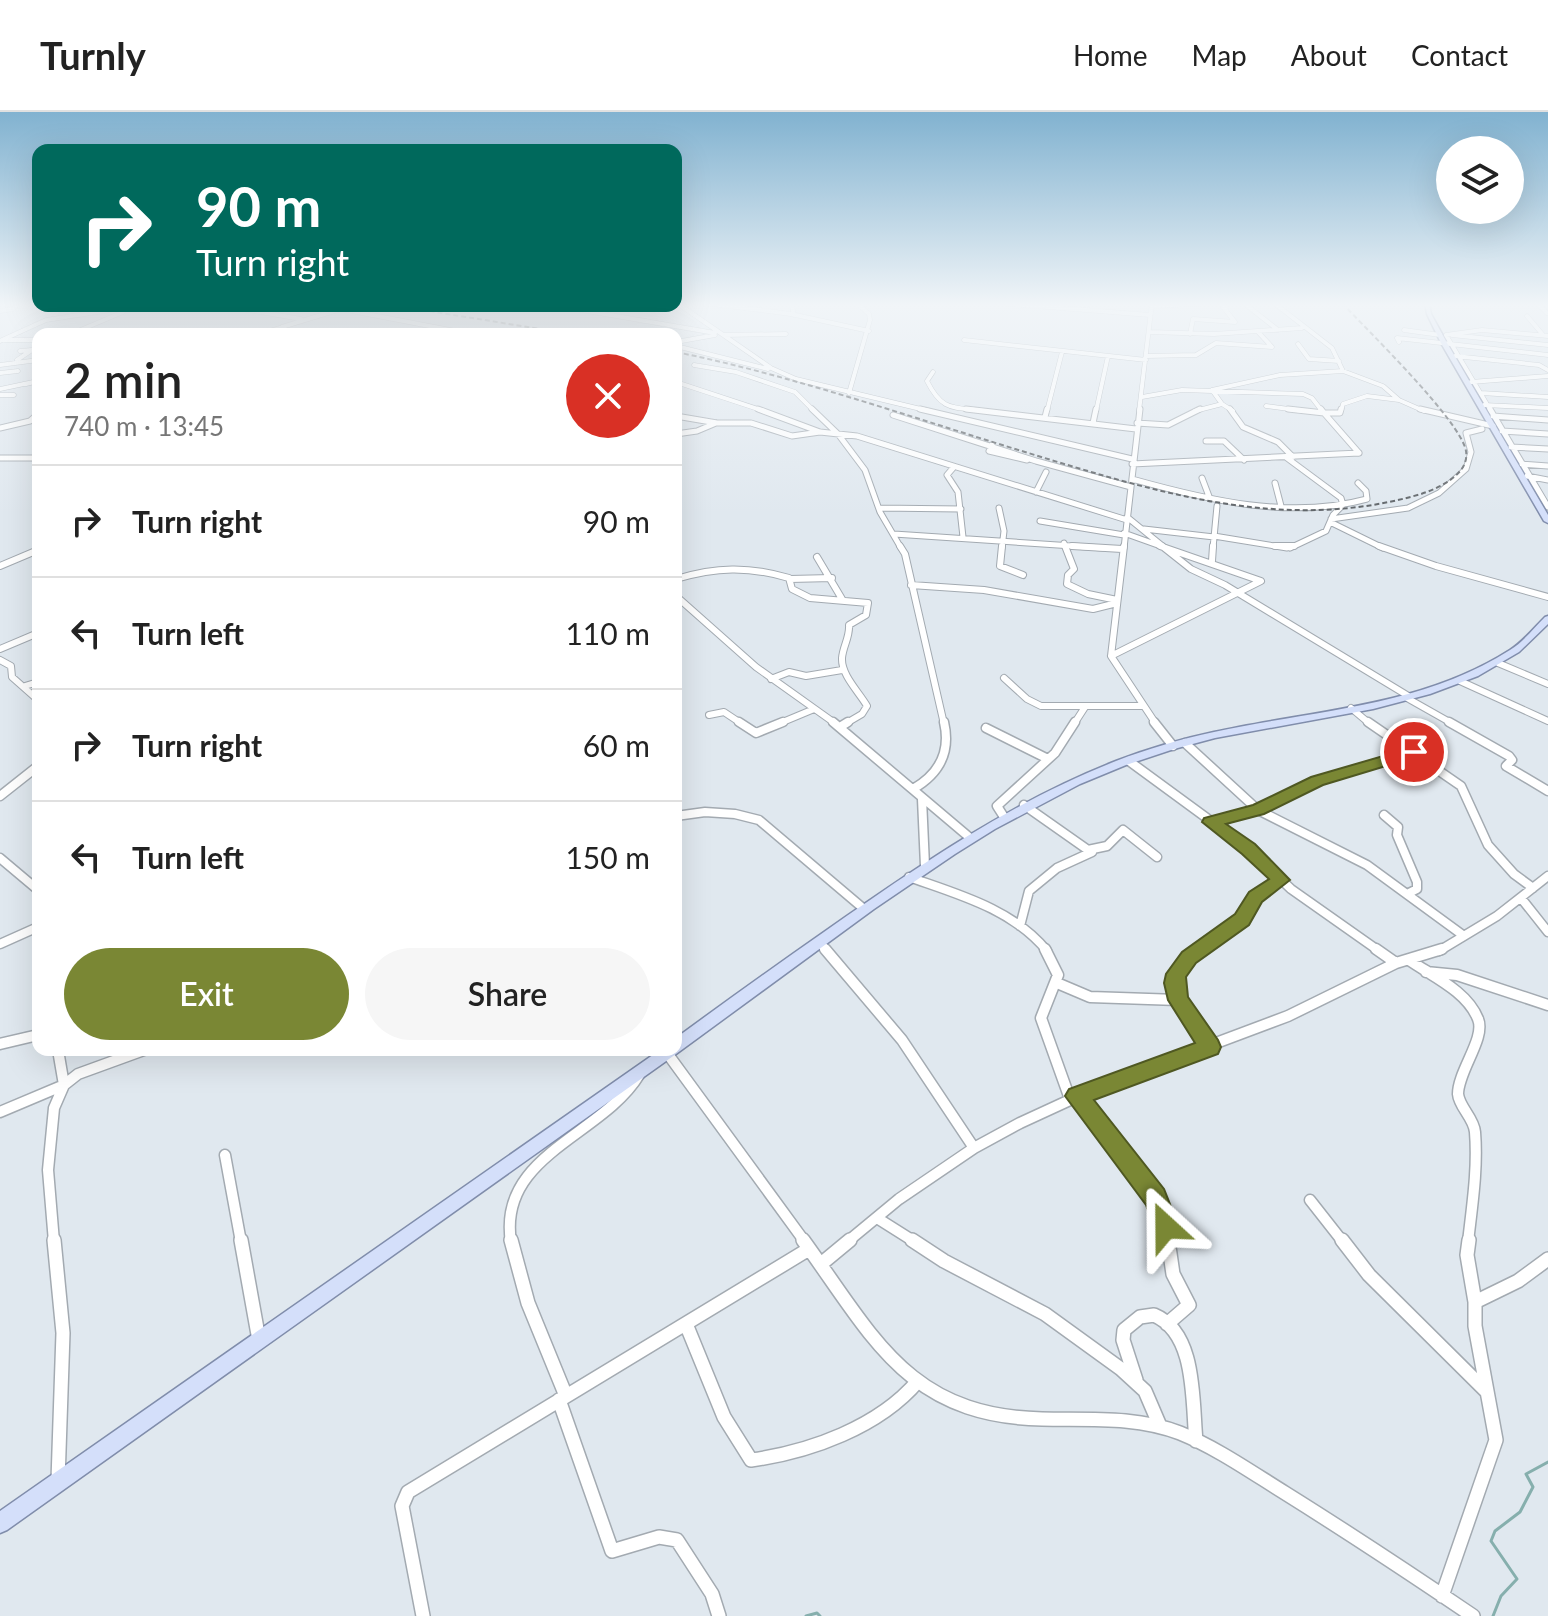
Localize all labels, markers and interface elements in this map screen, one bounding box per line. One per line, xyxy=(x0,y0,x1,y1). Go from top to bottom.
text: Turnly xyxy=(40,32,146,78)
text: Home xyxy=(1073,38,1148,72)
text: Map xyxy=(1192,38,1247,72)
text: About xyxy=(1291,38,1367,72)
text: Contact xyxy=(1411,38,1508,72)
map controls xyxy=(1436,136,1524,224)
button: layers xyxy=(1436,136,1524,224)
text: 90 m xyxy=(196,172,321,239)
icon: right xyxy=(64,176,168,280)
text: Turn right xyxy=(196,240,349,284)
text: 2 min xyxy=(64,351,182,408)
button: close xyxy=(566,354,650,438)
text: 740 m · 13:45 xyxy=(64,410,224,442)
icon: right xyxy=(64,499,108,543)
text: Turn right xyxy=(132,503,262,539)
text: 90 m xyxy=(583,503,650,539)
icon: left xyxy=(64,611,108,655)
text: Turn left xyxy=(132,615,244,651)
text: 110 m xyxy=(565,615,650,651)
pin xyxy=(1380,718,1448,786)
icon: right xyxy=(64,723,108,767)
text: Turn right xyxy=(132,727,262,763)
text: 60 m xyxy=(583,727,650,763)
icon: arrive xyxy=(1392,730,1436,774)
icon: left xyxy=(64,835,108,879)
text: Turn left xyxy=(132,839,244,875)
text: 150 m xyxy=(565,839,650,875)
button: Exit xyxy=(64,948,349,1040)
button: Share xyxy=(365,948,650,1040)
position arrow xyxy=(1124,1185,1208,1269)

